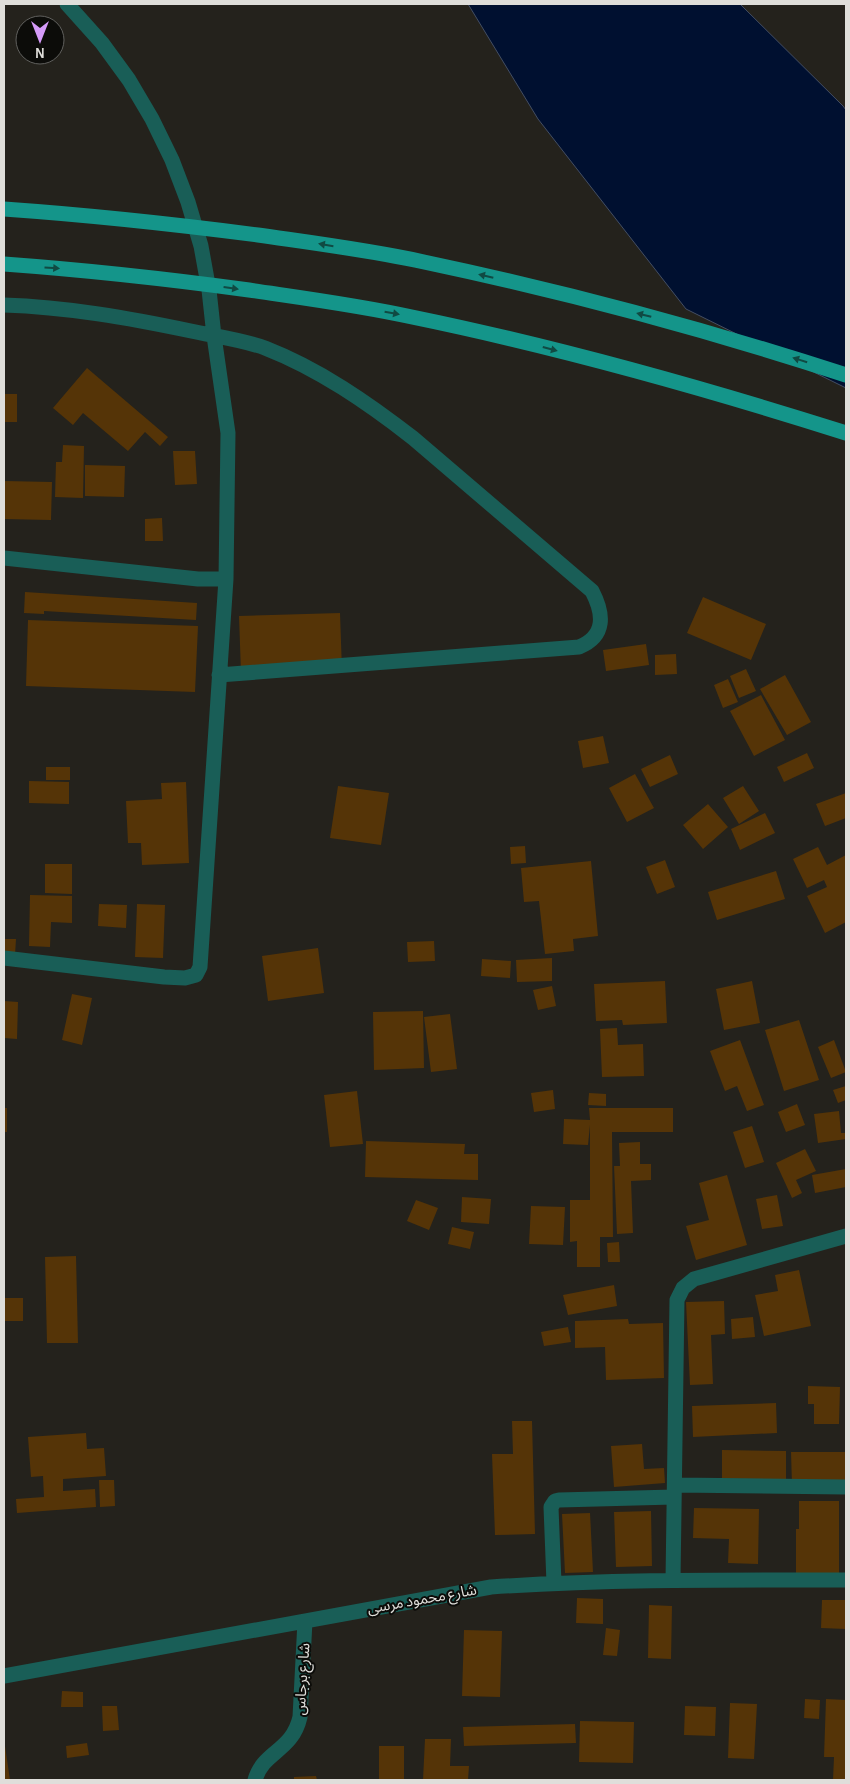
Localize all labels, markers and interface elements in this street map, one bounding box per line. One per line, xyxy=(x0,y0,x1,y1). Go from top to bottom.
north arrow xyxy=(15,15,65,65)
text: N xyxy=(35,45,45,59)
one-way arrow xyxy=(318,241,334,249)
one-way arrow xyxy=(45,264,61,272)
one-way arrow xyxy=(478,272,493,280)
one-way arrow xyxy=(224,284,240,292)
one-way arrow xyxy=(384,310,400,318)
one-way arrow xyxy=(636,311,651,319)
one-way arrow xyxy=(543,345,558,353)
one-way arrow xyxy=(792,356,807,363)
street label: شارع محمود مرسى xyxy=(366,1582,479,1620)
street label: شارع برجاس xyxy=(292,1642,317,1716)

